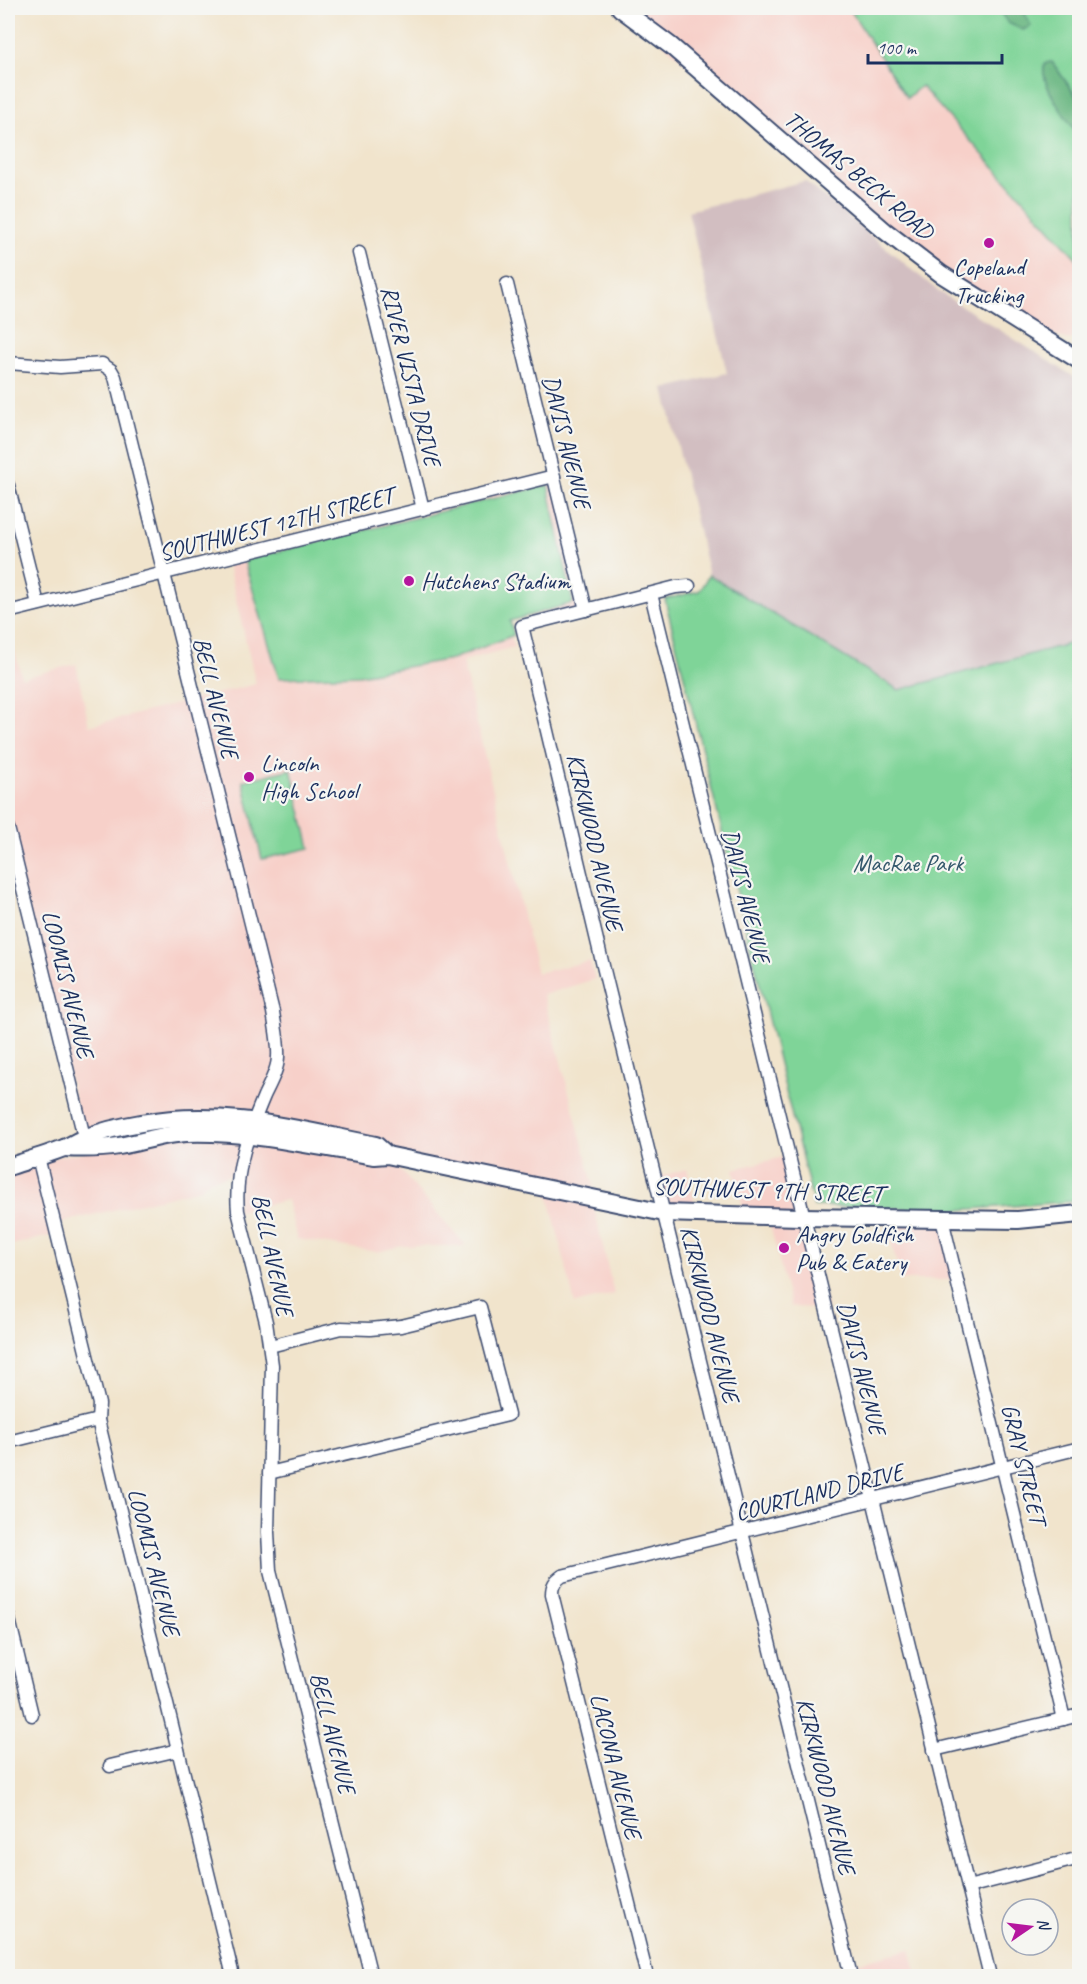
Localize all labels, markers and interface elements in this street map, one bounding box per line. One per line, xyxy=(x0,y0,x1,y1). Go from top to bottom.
scale bar xyxy=(868,27,1002,65)
text: 100 m xyxy=(877,37,918,59)
street label: THOMAS BECK ROAD xyxy=(778,104,941,248)
marker: Copeland Trucking xyxy=(982,236,996,250)
place label: Copeland Trucking xyxy=(954,252,1028,310)
street label: RIVER VISTA DRIVE xyxy=(374,283,449,472)
street label: DAVIS AVENUE xyxy=(536,372,599,514)
street label: SOUTHWEST 12TH STREET xyxy=(156,479,402,568)
place label: Hutchens Stadium xyxy=(421,566,571,596)
marker: Hutchens Stadium xyxy=(402,574,416,588)
street label: BELL AVENUE xyxy=(186,634,246,765)
place label: Lincoln High School xyxy=(261,748,361,806)
street label: KIRKWOOD AVENUE xyxy=(560,751,631,937)
marker: Lincoln High School xyxy=(242,770,256,784)
street label: DAVIS AVENUE xyxy=(715,826,778,968)
park label: MacRae Park xyxy=(853,848,965,878)
street label: LOOMIS AVENUE xyxy=(35,907,102,1064)
street label: SOUTHWEST 9TH STREET xyxy=(653,1171,889,1209)
street label: BELL AVENUE xyxy=(245,1191,301,1322)
place label: Angry Goldfish Pub & Eatery xyxy=(796,1219,915,1277)
street label: KIRKWOOD AVENUE xyxy=(674,1223,747,1408)
marker: Angry Goldfish Pub & Eatery xyxy=(777,1241,791,1255)
street label: DAVIS AVENUE xyxy=(831,1298,894,1440)
street label: GRAY STREET xyxy=(995,1401,1055,1532)
street label: COURTLAND DRIVE xyxy=(732,1456,909,1527)
street label: LOOMIS AVENUE xyxy=(121,1485,188,1642)
street label: BELL AVENUE xyxy=(303,1669,363,1800)
street label: LACONA AVENUE xyxy=(583,1690,649,1845)
street label: KIRKWOOD AVENUE xyxy=(790,1695,863,1880)
north arrow xyxy=(1000,1897,1060,1957)
text: N xyxy=(1033,1916,1055,1934)

